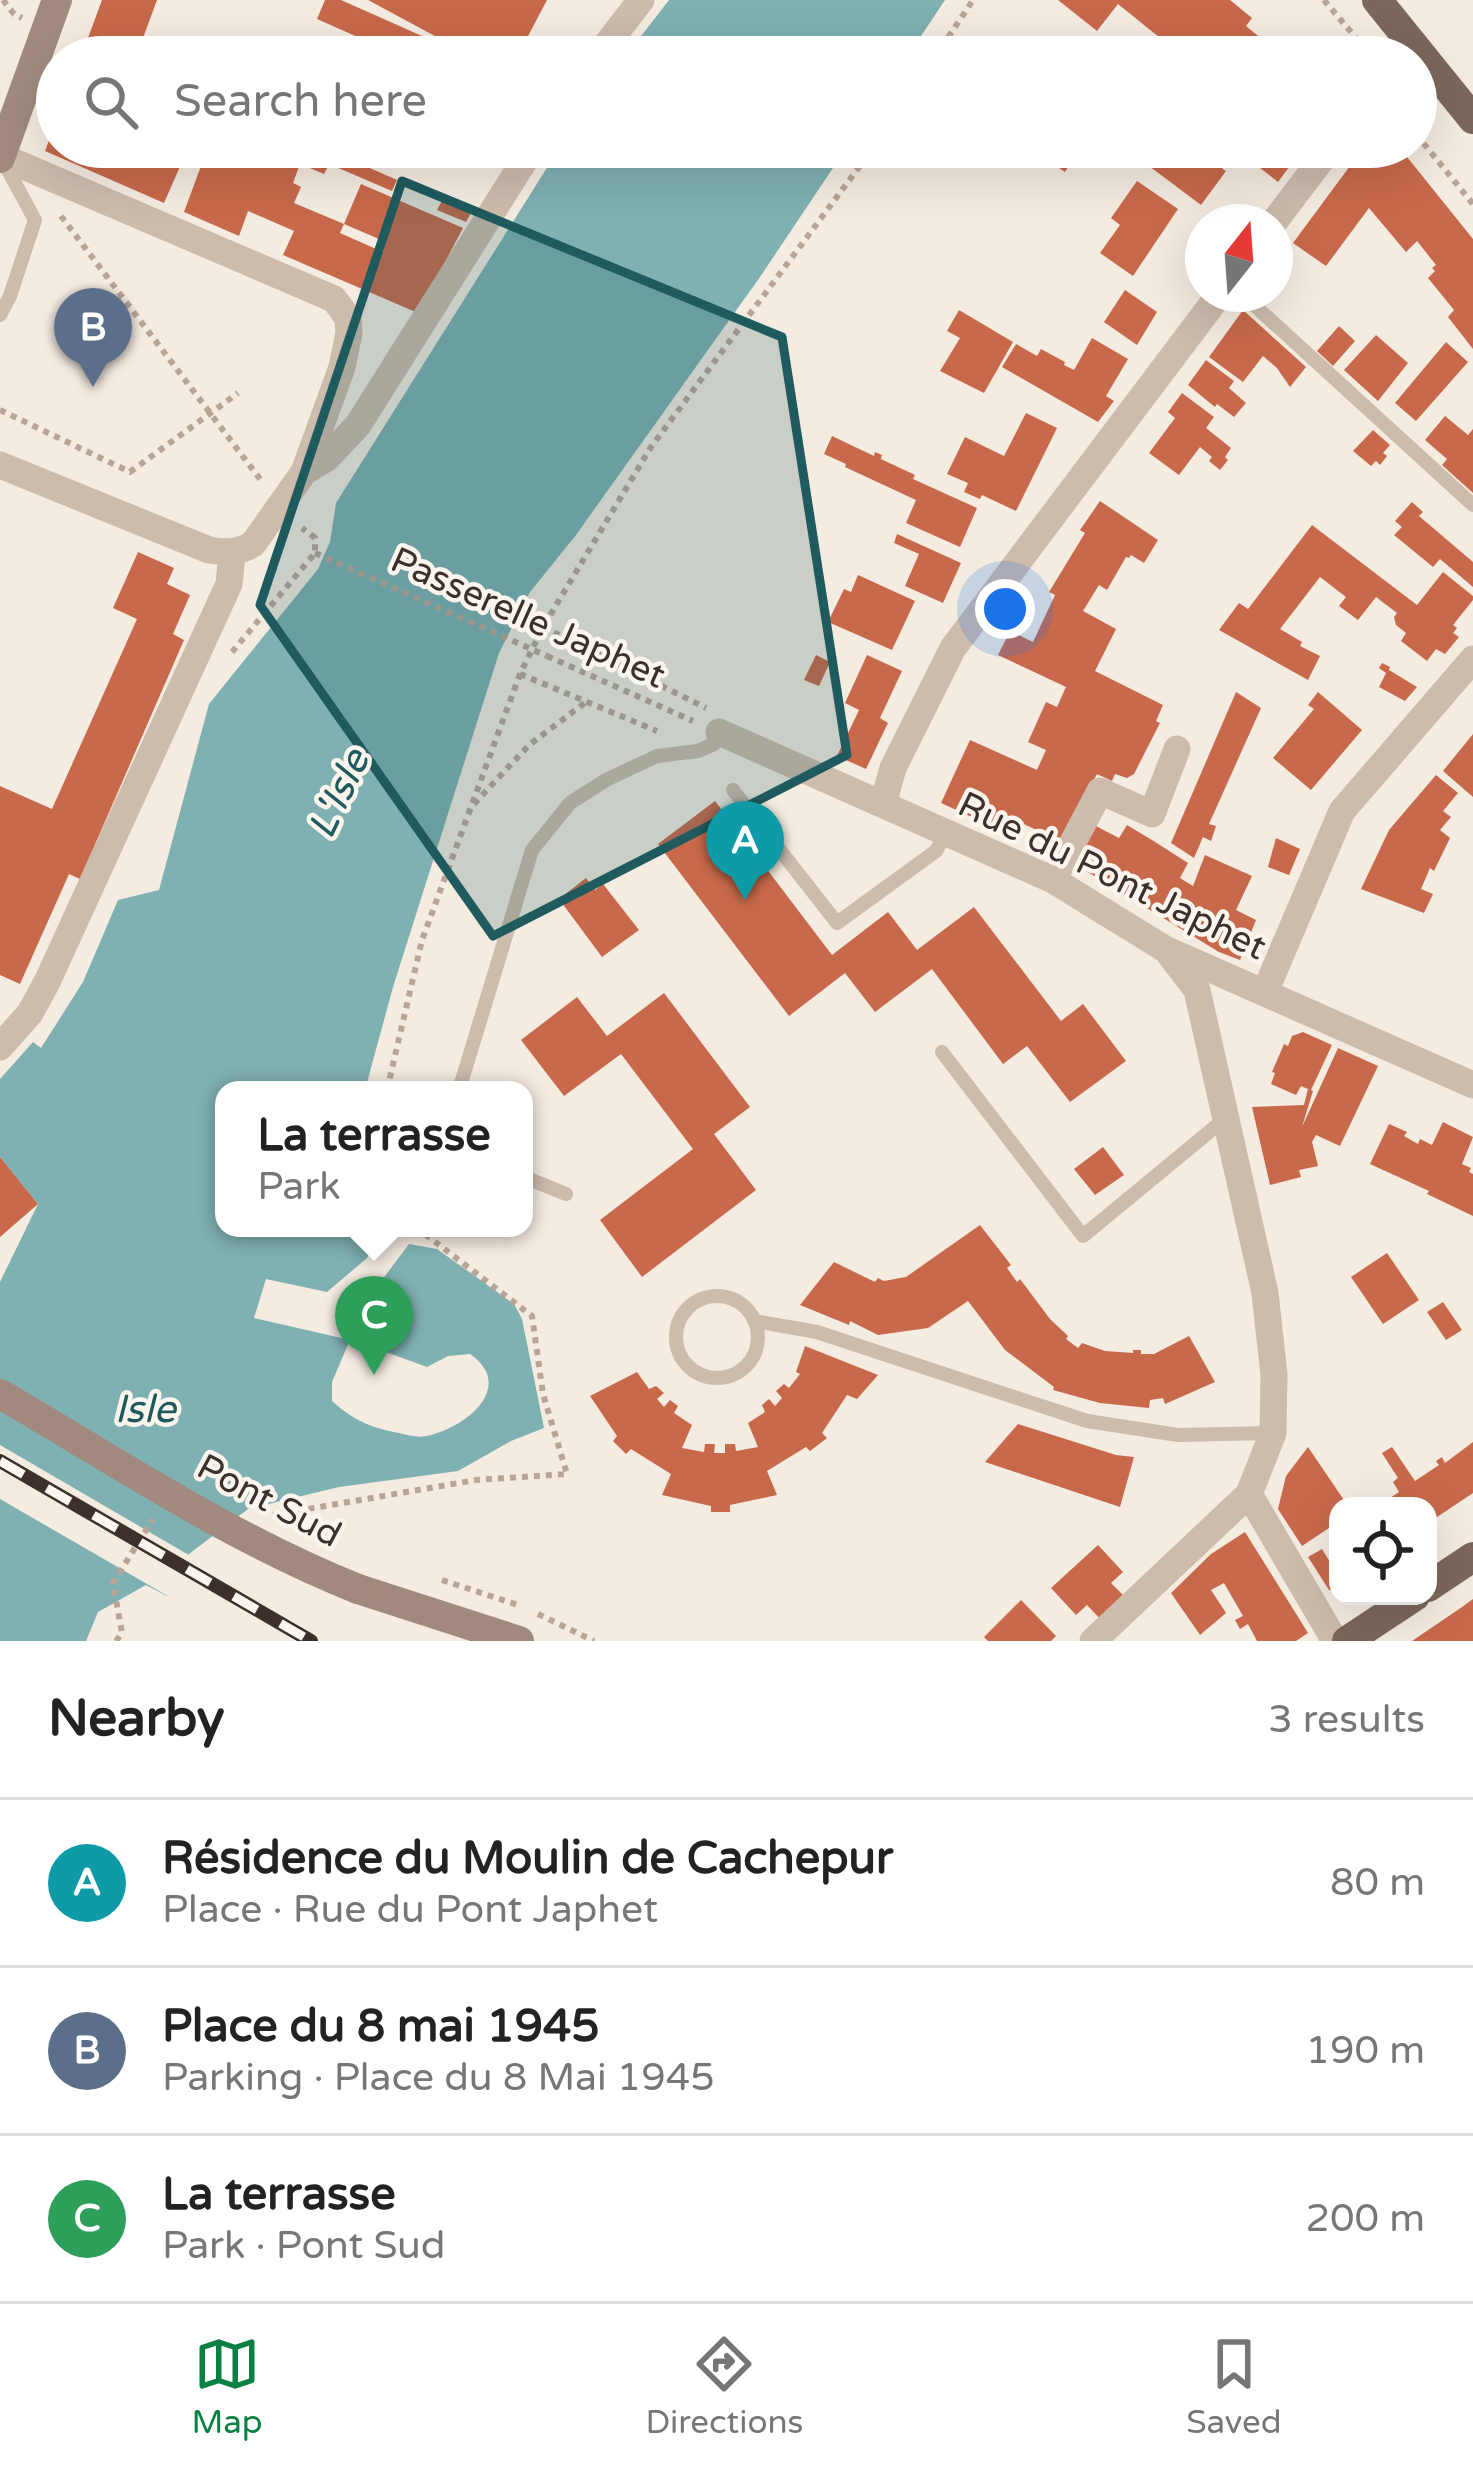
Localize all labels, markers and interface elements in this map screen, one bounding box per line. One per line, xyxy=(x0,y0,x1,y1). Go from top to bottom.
search box xyxy=(36,36,1437,168)
icon: search xyxy=(78,69,144,135)
text: Search here xyxy=(174,75,427,129)
north arrow xyxy=(1185,204,1293,312)
pin: B xyxy=(54,288,132,387)
street label: Passerelle Japhet xyxy=(384,538,672,698)
your location xyxy=(975,579,1035,639)
water label: L'Isle xyxy=(298,740,381,846)
street label: Rue du Pont Japhet xyxy=(951,783,1273,969)
pin: A xyxy=(706,801,784,900)
popup xyxy=(215,1081,533,1237)
text: La terrasse xyxy=(257,1109,491,1163)
text: Park xyxy=(257,1163,340,1210)
pin: C xyxy=(335,1276,413,1375)
water label: Isle xyxy=(114,1386,178,1433)
street label: Pont Sud xyxy=(190,1445,348,1557)
map controls xyxy=(1329,1497,1437,1605)
button: locate xyxy=(1329,1497,1437,1605)
text: Nearby xyxy=(48,1688,225,1750)
text: 3 results xyxy=(1268,1696,1425,1743)
text: Résidence du Moulin de Cachepur xyxy=(162,1832,893,1886)
text: A xyxy=(72,1859,102,1906)
text: 80 m xyxy=(1330,1859,1425,1906)
text: Place · Rue du Pont Japhet xyxy=(162,1886,658,1933)
text: Place du 8 mai 1945 xyxy=(162,2000,599,2054)
text: B xyxy=(73,2027,101,2074)
text: 190 m xyxy=(1306,2027,1425,2074)
text: Parking · Place du 8 Mai 1945 xyxy=(162,2054,715,2101)
text: La terrasse xyxy=(162,2168,396,2222)
text: C xyxy=(73,2195,101,2242)
text: 200 m xyxy=(1306,2195,1425,2242)
text: Park · Pont Sud xyxy=(162,2222,445,2269)
tab: Map xyxy=(191,2331,263,2442)
tab: Directions xyxy=(645,2331,803,2442)
tab: Saved xyxy=(1186,2331,1282,2442)

